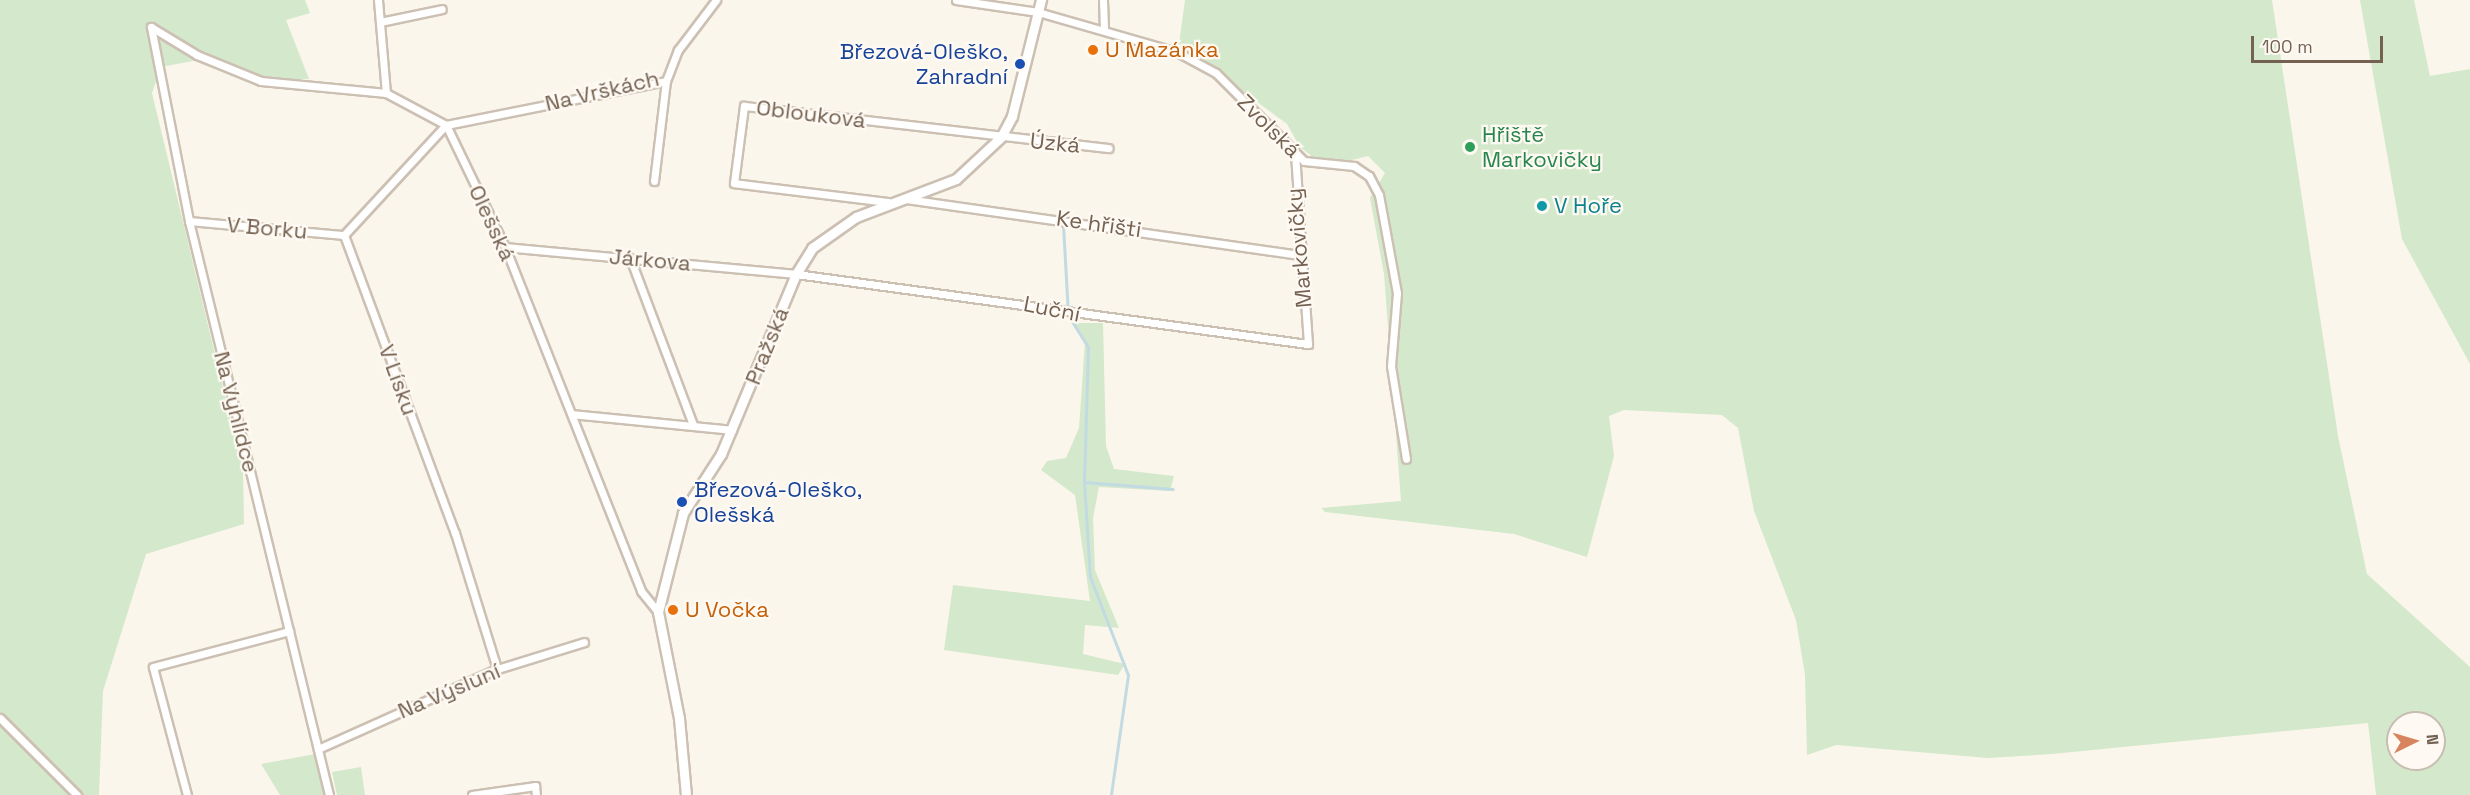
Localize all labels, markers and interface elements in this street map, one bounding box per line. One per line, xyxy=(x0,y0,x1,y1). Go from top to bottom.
scale bar xyxy=(2254,24,2386,62)
text: 100 m xyxy=(2262,35,2313,58)
place label: U Mazánka xyxy=(1105,37,1219,63)
place label: Březová-Oleško, Zahradní xyxy=(840,38,1008,90)
marker: U Mazánka xyxy=(1086,43,1100,57)
marker: Březová-Oleško, Zahradní xyxy=(1013,57,1027,71)
street label: Na Vrškách xyxy=(542,65,662,117)
street label: Zvolská xyxy=(1232,89,1306,163)
street label: Oblouková xyxy=(755,94,867,134)
place label: Hřiště Markovičky xyxy=(1482,121,1602,172)
street label: Úzká xyxy=(1029,127,1081,159)
marker: Hřiště Markovičky xyxy=(1463,140,1477,154)
street label: Olešská xyxy=(463,181,521,265)
street label: Markovičky xyxy=(1281,187,1317,309)
place label: V Hoře xyxy=(1554,193,1622,219)
marker: V Hoře xyxy=(1535,199,1549,213)
street label: Ke hřišti xyxy=(1055,205,1143,243)
street label: V Borku xyxy=(226,211,308,245)
street label: Járkova xyxy=(608,243,692,277)
street label: Luční xyxy=(1021,291,1083,327)
street label: Pražská xyxy=(740,303,794,389)
street label: V Lísku xyxy=(373,341,423,419)
street label: Na Vyhlídce xyxy=(208,348,264,476)
place label: Březová-Oleško, Olešská xyxy=(694,476,862,528)
marker: Březová-Oleško, Olešská xyxy=(675,495,689,509)
place label: U Vočka xyxy=(685,597,769,623)
marker: U Vočka xyxy=(666,603,680,617)
street label: Na Výsluní xyxy=(394,658,504,724)
north arrow xyxy=(2386,711,2446,771)
text: N xyxy=(2422,733,2443,746)

